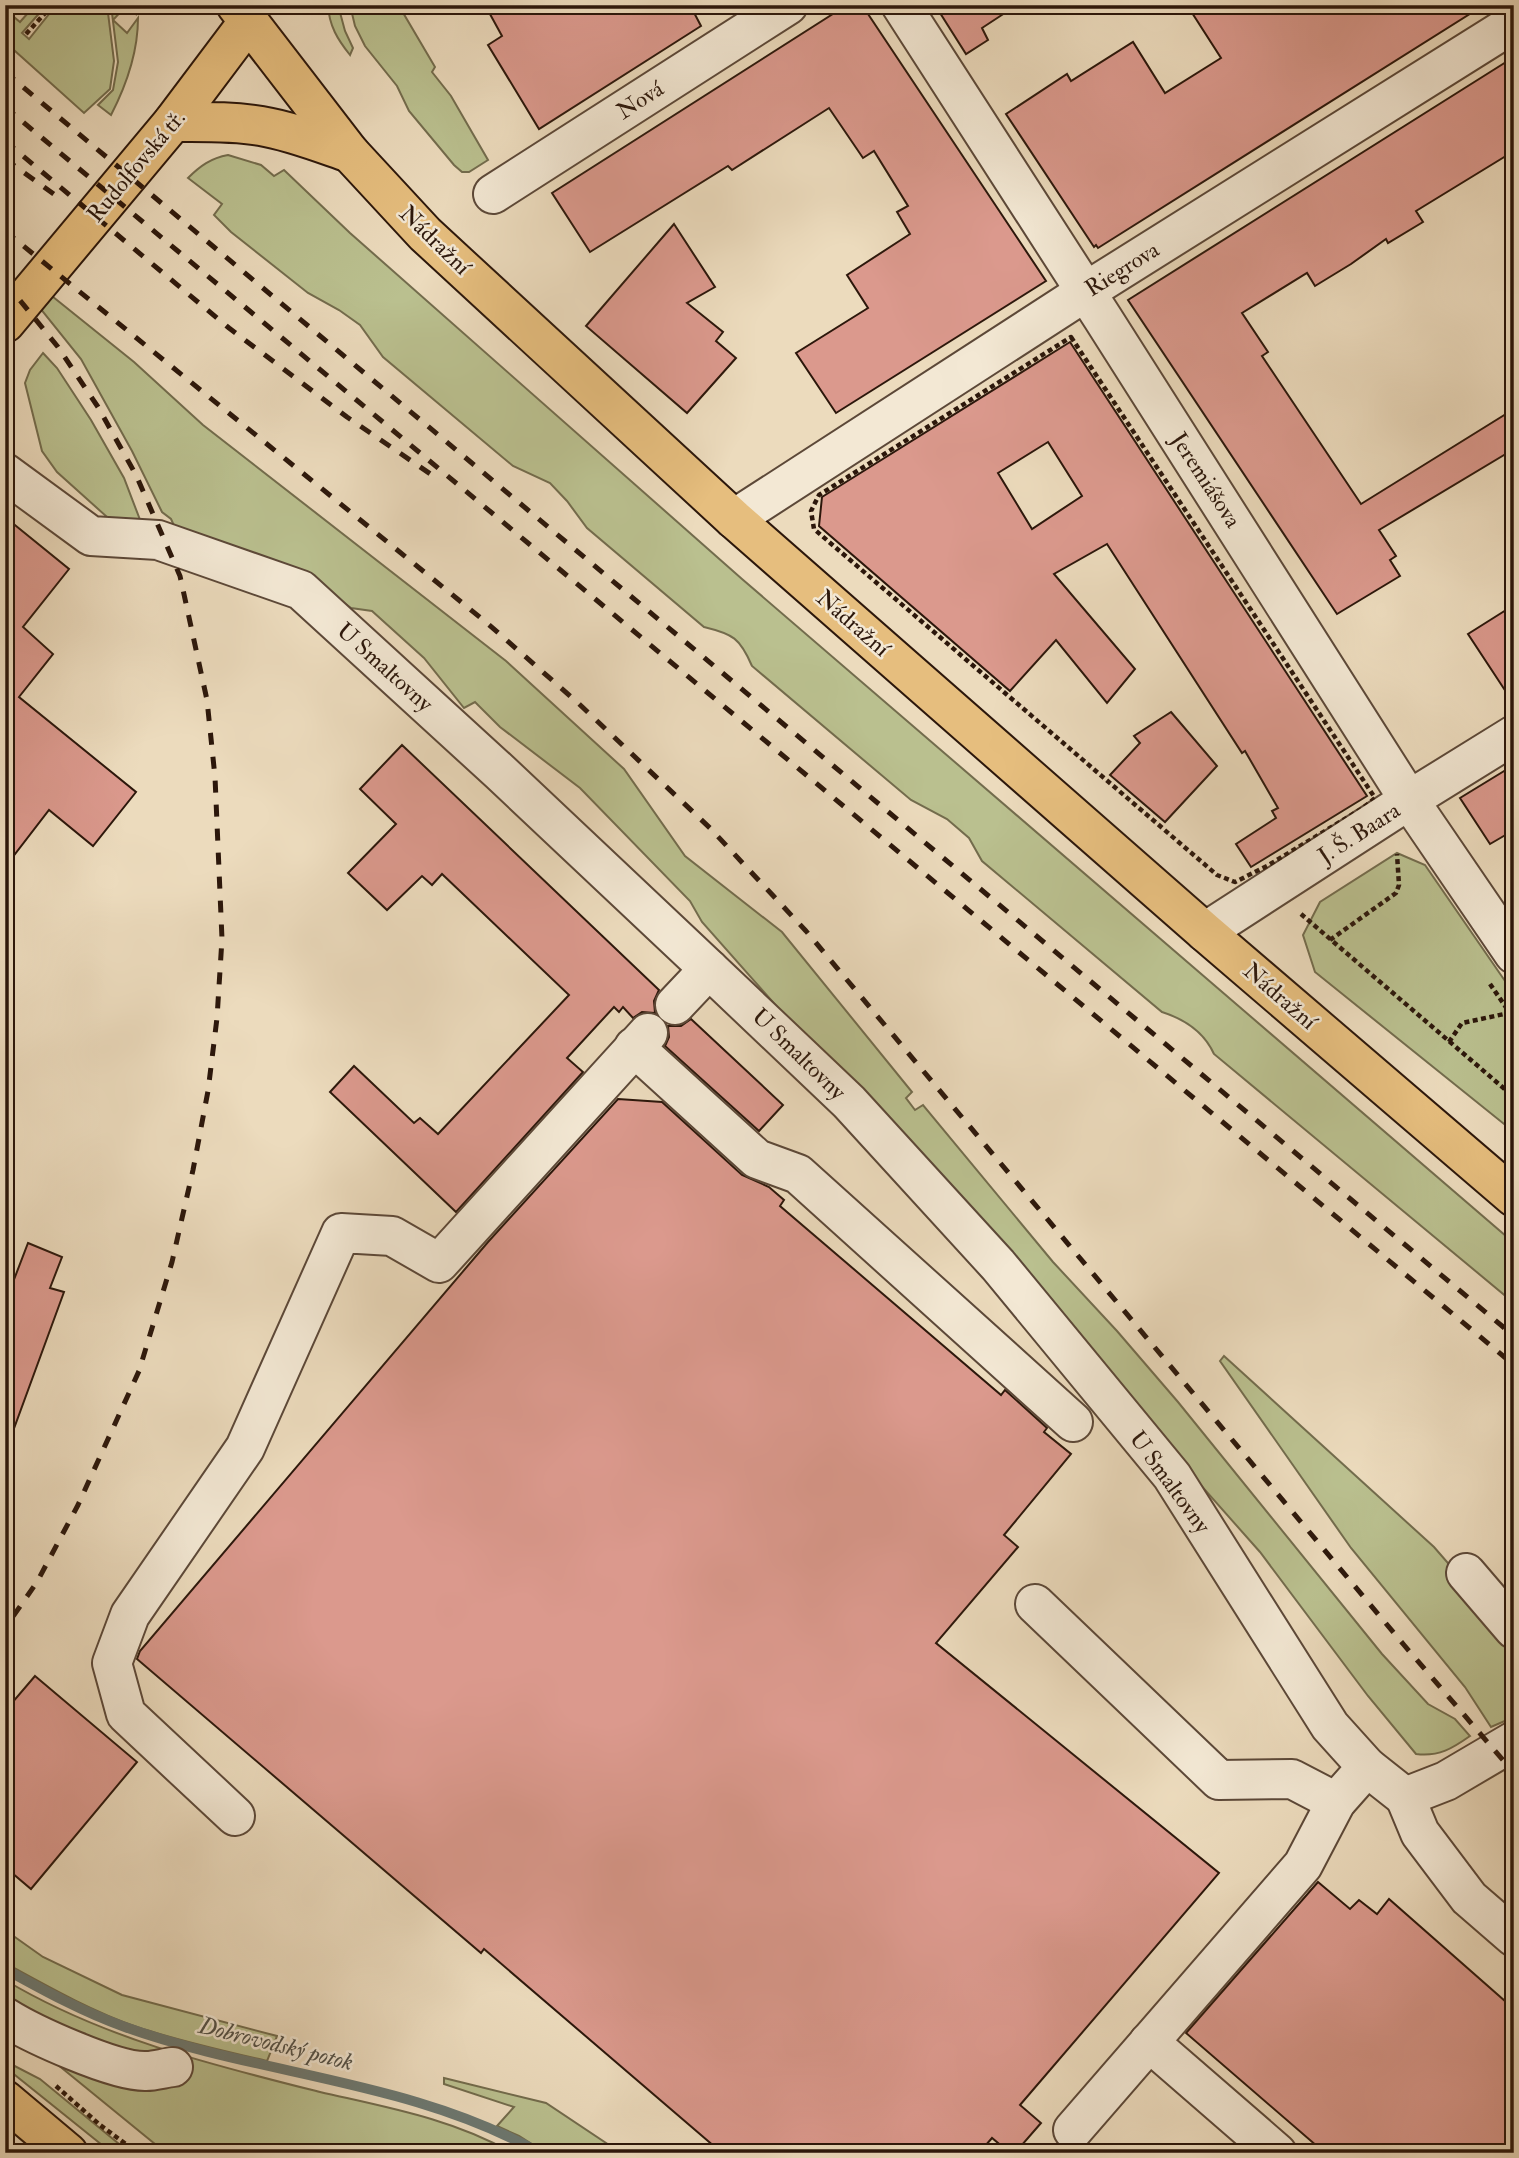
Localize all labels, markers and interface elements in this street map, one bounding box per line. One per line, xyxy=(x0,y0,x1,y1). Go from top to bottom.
street label: Nová xyxy=(611,74,669,126)
street label: Rudolfovská tř. xyxy=(81,104,191,228)
street label: Nádražní xyxy=(393,199,478,282)
street label: Riegrova xyxy=(1080,235,1165,303)
street label: Jeremiášova xyxy=(1164,426,1248,534)
street label: Nádražní xyxy=(810,583,897,664)
street label: U Smaltovny xyxy=(331,616,440,718)
street label: J. Š. Baara xyxy=(1312,795,1406,871)
street label: Nádražní xyxy=(1237,956,1324,1037)
street label: U Smaltovny xyxy=(746,1002,853,1107)
street label: U Smaltovny xyxy=(1123,1425,1217,1540)
water label: Dobrovodský potok xyxy=(195,2010,357,2078)

